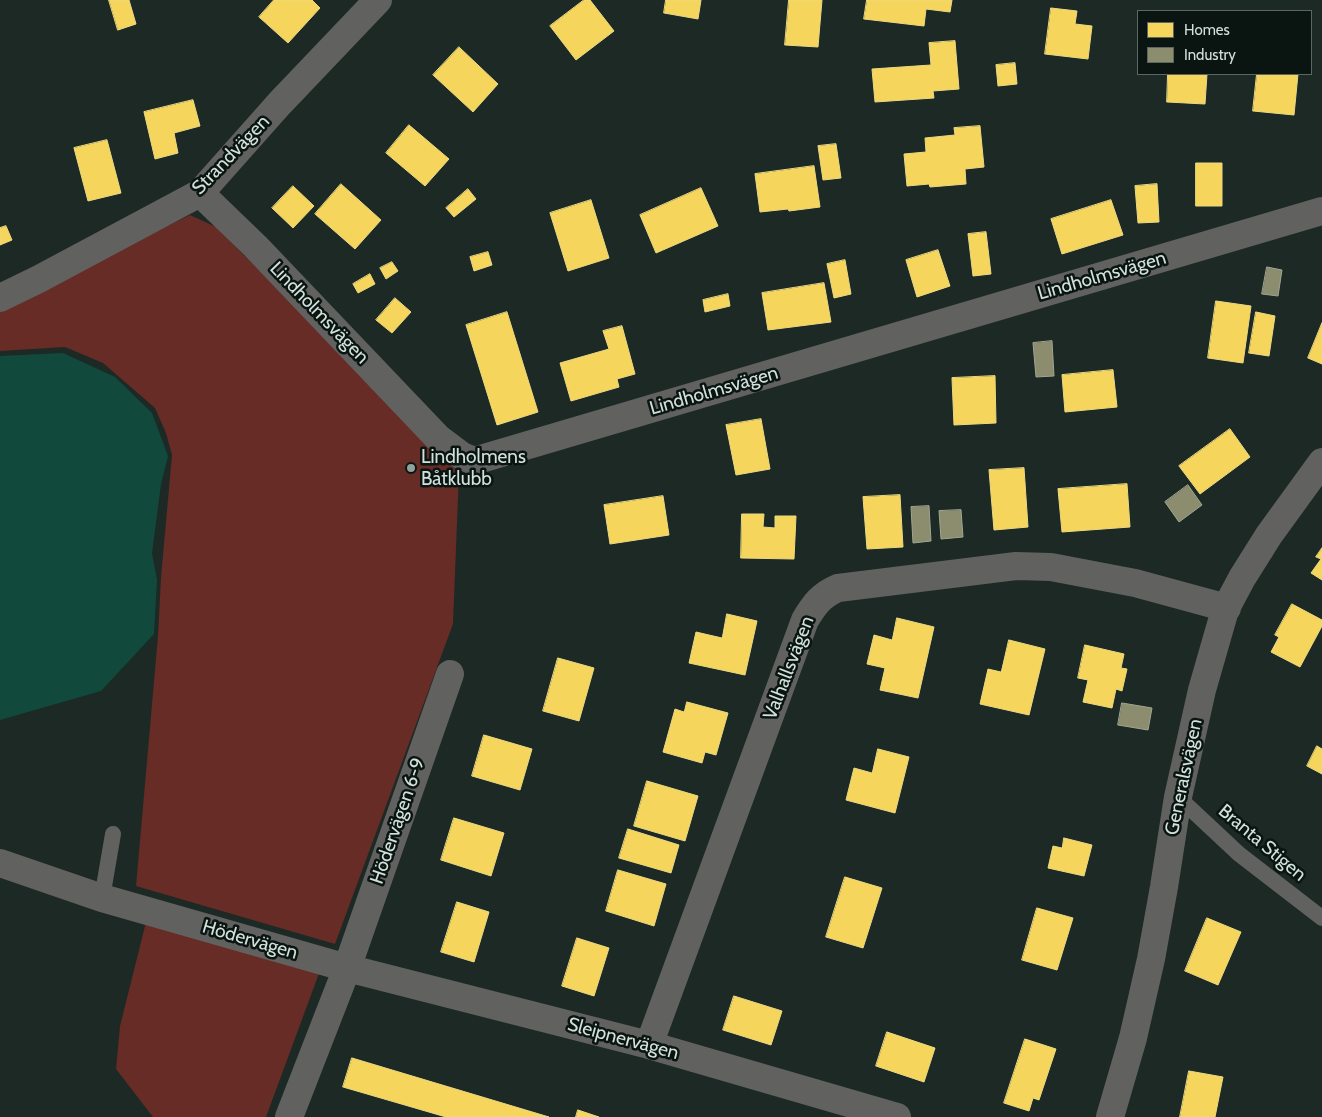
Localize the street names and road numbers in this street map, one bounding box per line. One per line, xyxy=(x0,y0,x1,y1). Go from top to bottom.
street label: Strandvägen xyxy=(188,111,274,199)
street label: Lindholmsvägen xyxy=(1035,247,1169,305)
street label: Lindholmsvägen xyxy=(265,257,373,369)
street label: Lindholmsvägen xyxy=(647,362,781,420)
street label: Valhallsvägen xyxy=(759,613,819,723)
street label: Generalsvägen xyxy=(1161,717,1207,837)
street label: Hödervägen 6-9 xyxy=(366,755,430,887)
street label: Branta Stigen xyxy=(1213,800,1311,886)
street label: Hödervägen xyxy=(200,916,300,964)
street label: Sleipnervägen xyxy=(565,1013,681,1065)

